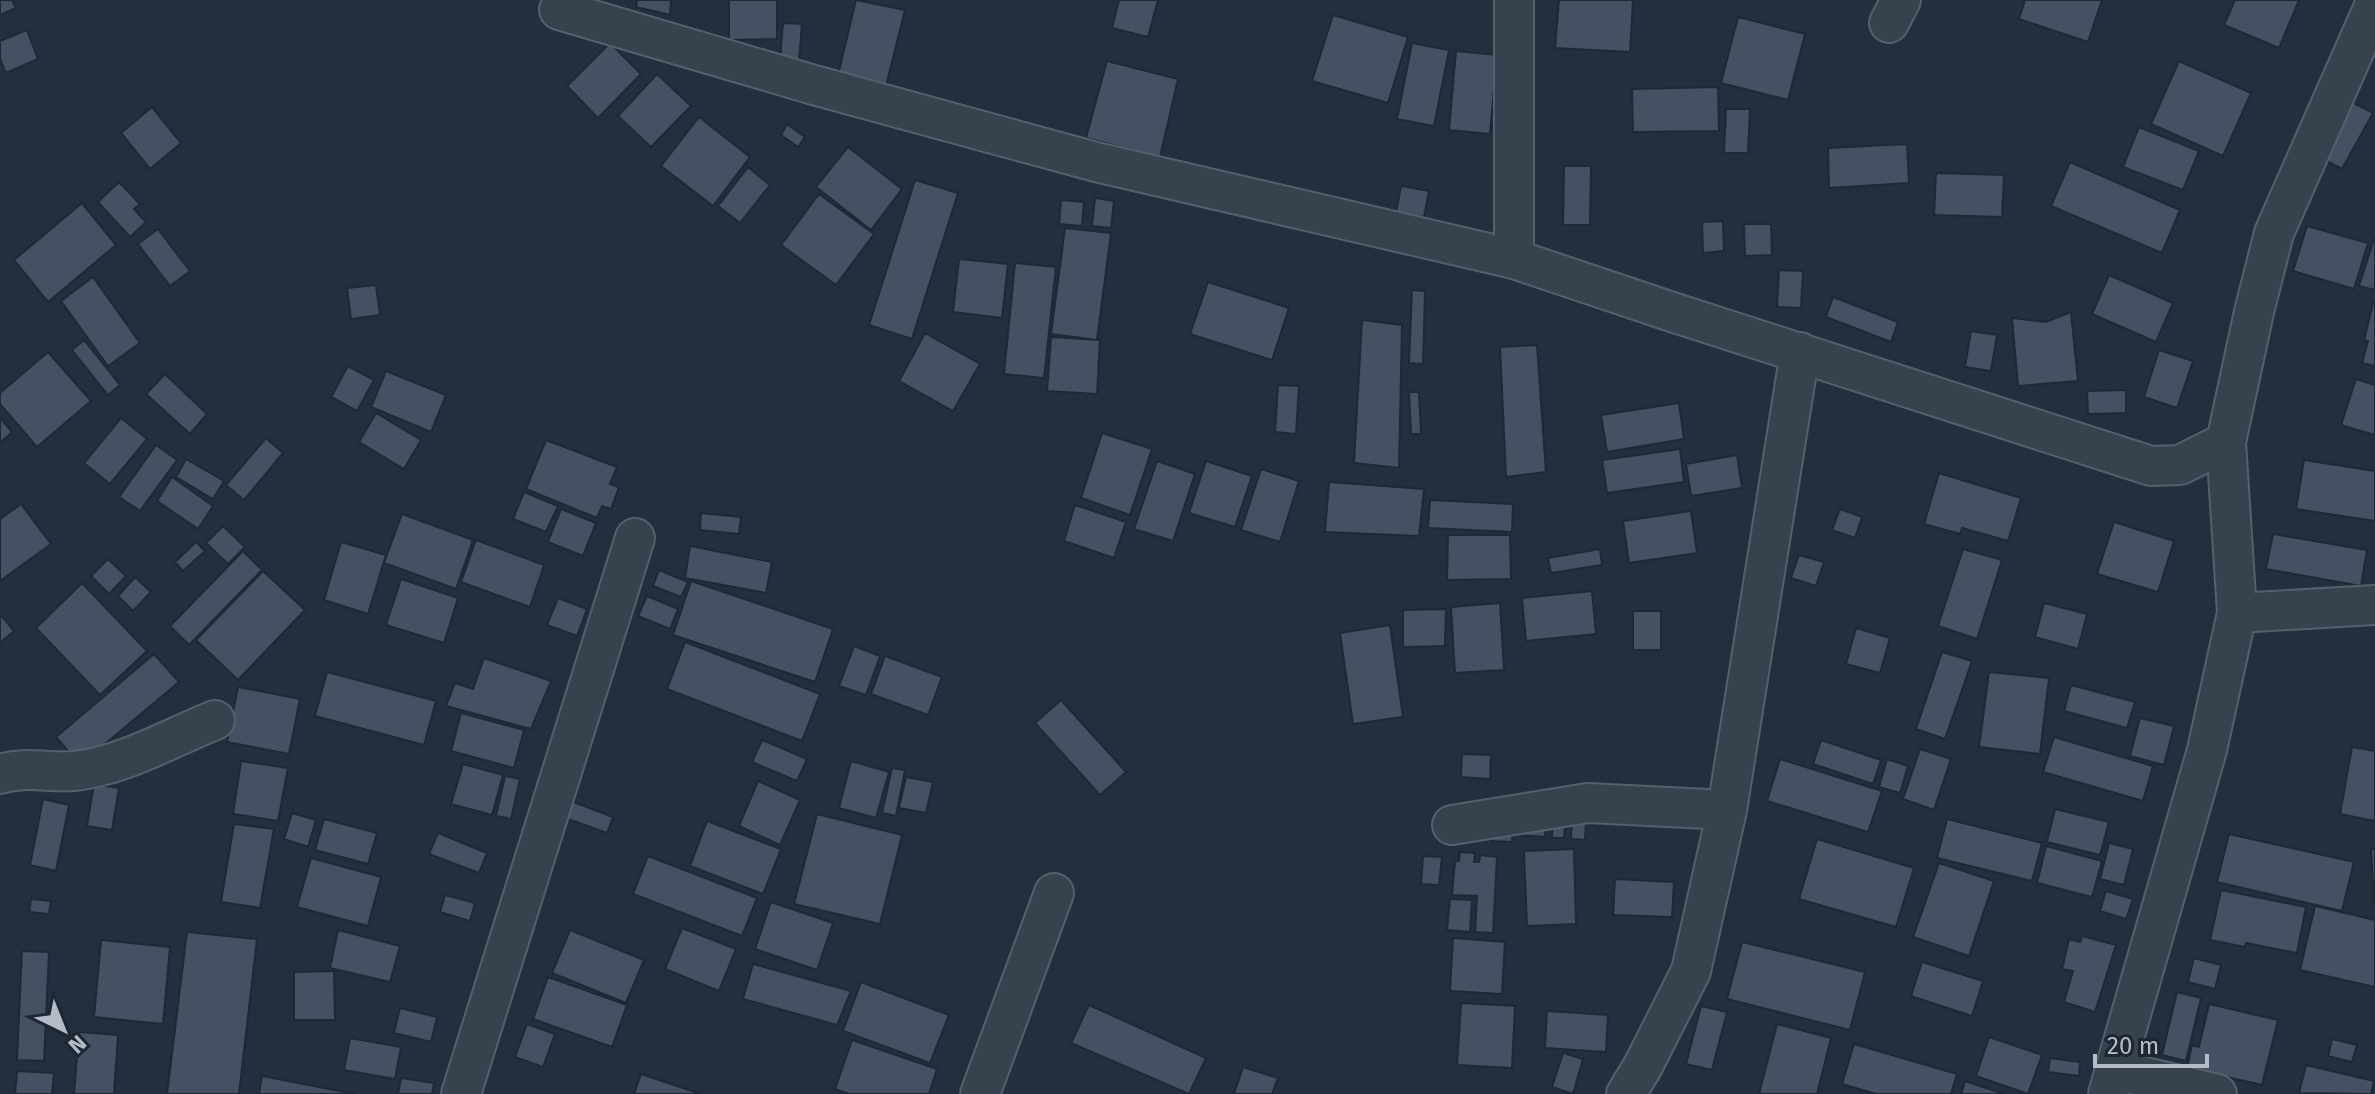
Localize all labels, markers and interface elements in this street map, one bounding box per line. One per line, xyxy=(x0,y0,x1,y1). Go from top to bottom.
north arrow xyxy=(24,990,104,1070)
scale bar xyxy=(2095,1018,2207,1068)
text: N xyxy=(63,1029,92,1059)
text: 20 m xyxy=(2107,1032,2159,1060)

